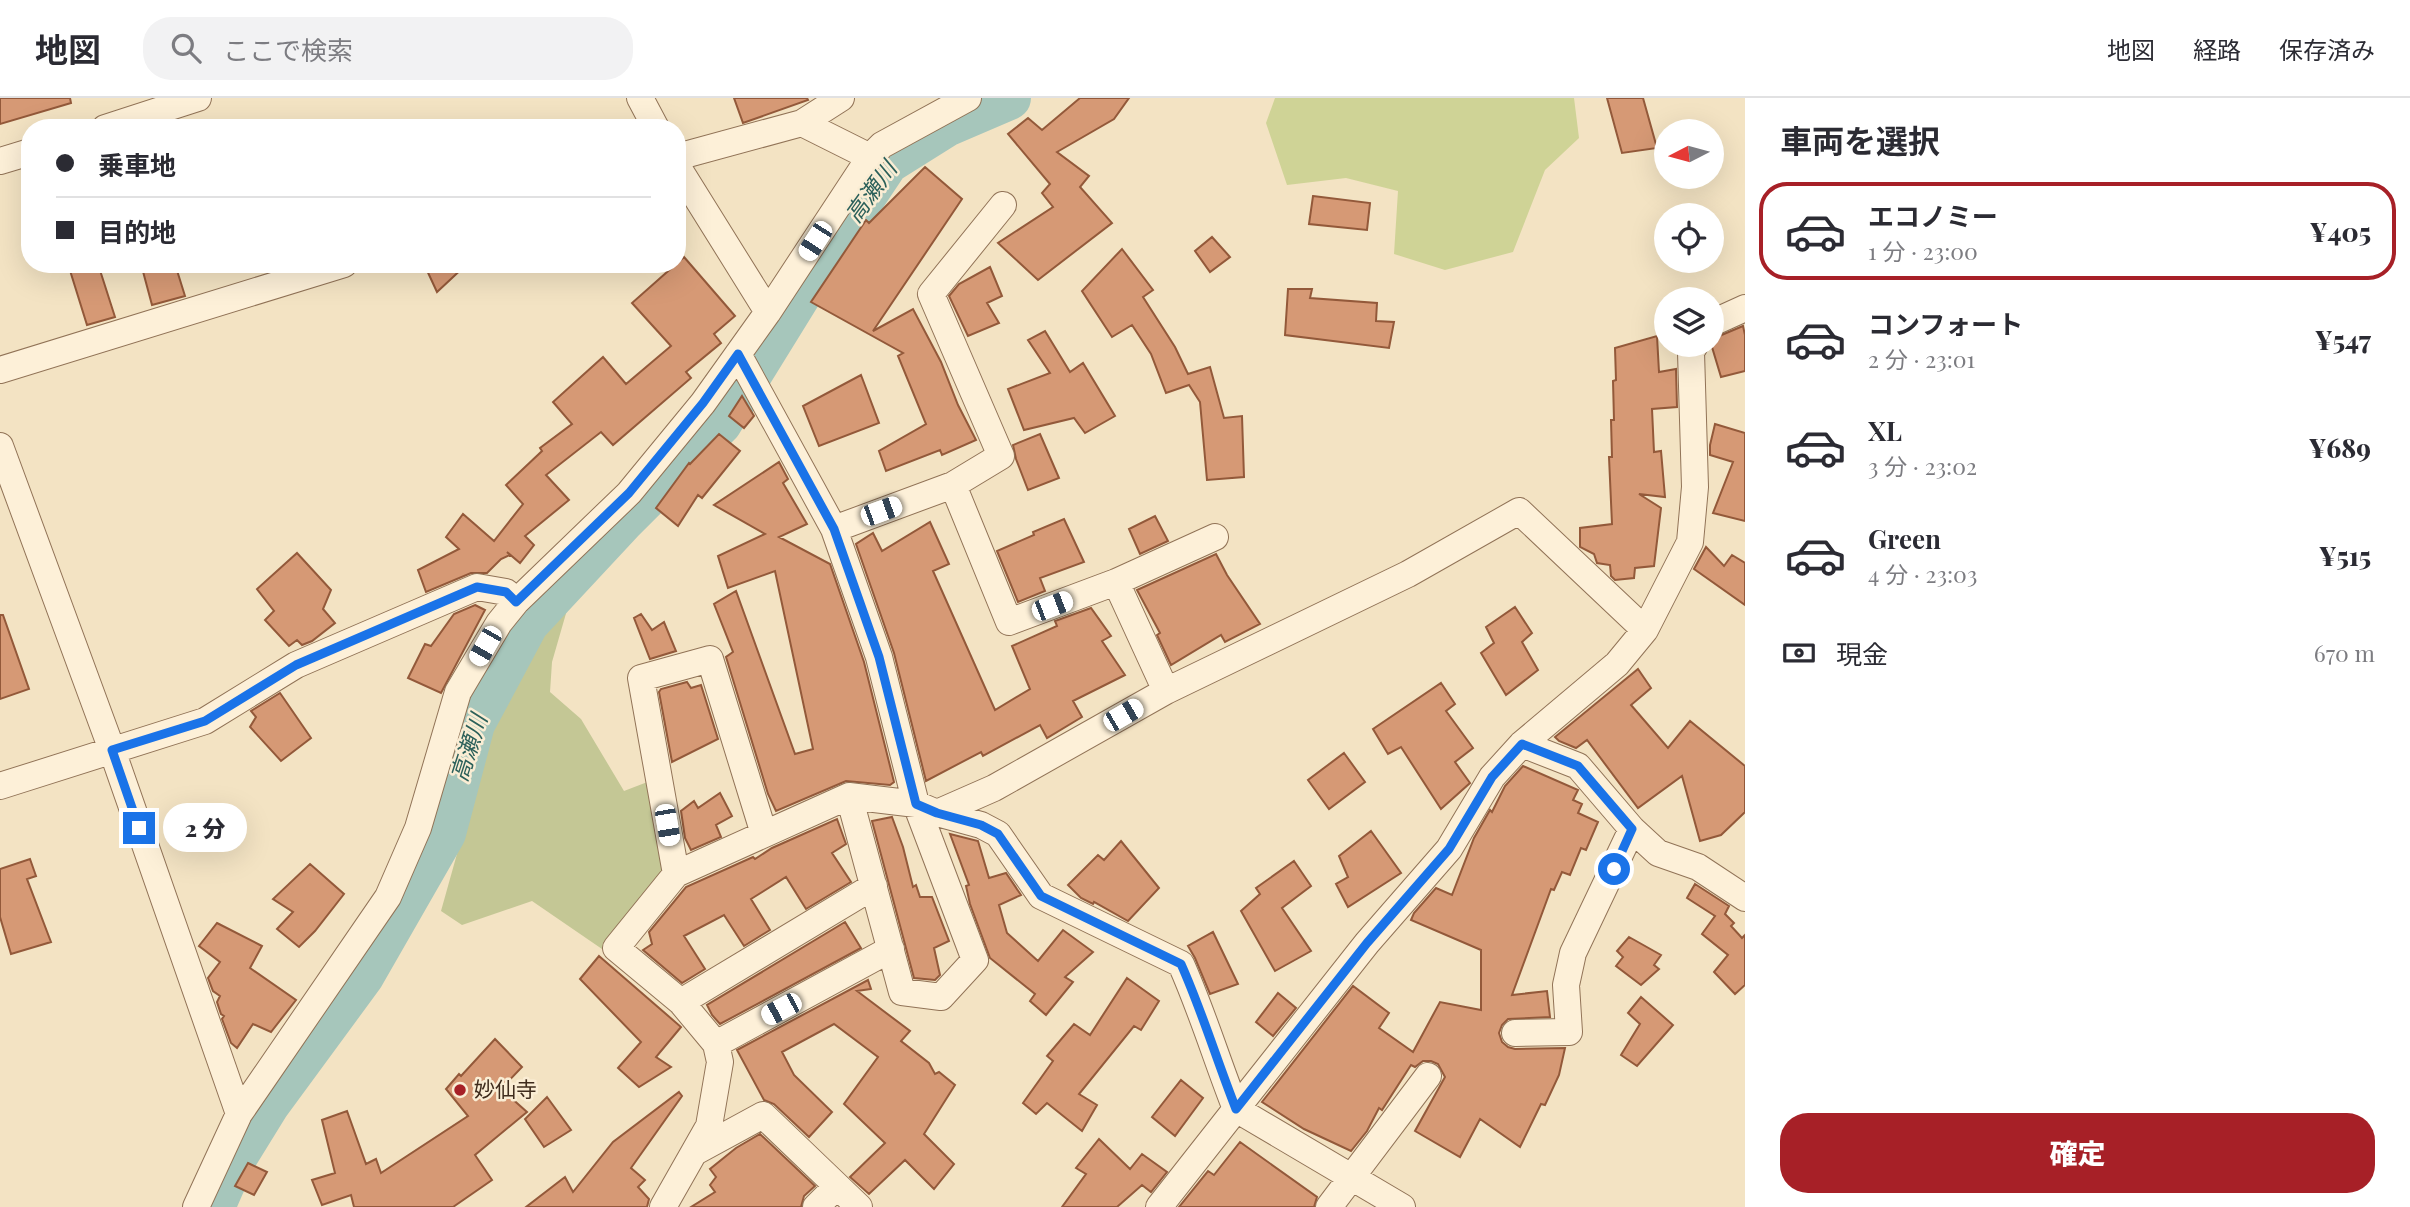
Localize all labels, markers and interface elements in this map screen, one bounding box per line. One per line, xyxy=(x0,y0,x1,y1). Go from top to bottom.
search box xyxy=(143,17,633,80)
text: 地図 xyxy=(35,26,101,70)
icon: search xyxy=(167,29,205,67)
text: ここで検索 xyxy=(223,32,353,67)
text: 地図 xyxy=(2107,33,2155,65)
text: 経路 xyxy=(2193,33,2241,65)
text: 保存済み xyxy=(2279,33,2375,65)
text: 車両を選択 xyxy=(1780,118,1940,161)
north arrow xyxy=(1654,119,1724,189)
map controls xyxy=(1654,119,1724,357)
text: 乗車地 xyxy=(98,147,176,182)
water label: 高瀬川 xyxy=(837,152,904,228)
text: エコノミー xyxy=(1868,198,1998,233)
icon: car xyxy=(1784,200,1847,263)
button: locate xyxy=(1654,203,1724,273)
text: 目的地 xyxy=(98,214,176,249)
text: ¥405 xyxy=(2310,214,2371,249)
car xyxy=(795,218,836,264)
text: 1 分 · 23:00 xyxy=(1868,235,1978,266)
button: layers xyxy=(1654,287,1724,357)
text: コンフォート xyxy=(1868,306,2023,341)
icon: car xyxy=(1784,308,1847,371)
text: ¥547 xyxy=(2315,322,2371,357)
text: 2 分 · 23:01 xyxy=(1868,343,1975,374)
text: XL xyxy=(1868,413,1902,448)
icon: car xyxy=(1784,416,1847,479)
text: ¥689 xyxy=(2308,430,2371,465)
text: 3 分 · 23:02 xyxy=(1868,450,1977,481)
car xyxy=(858,494,905,528)
text: Green xyxy=(1868,521,1941,556)
icon: car xyxy=(1784,524,1847,587)
text: ¥515 xyxy=(2319,538,2371,573)
text: 4 分 · 23:03 xyxy=(1868,558,1977,589)
car xyxy=(1029,589,1076,623)
car xyxy=(466,623,505,669)
icon: cash xyxy=(1780,634,1818,672)
text: 現金 xyxy=(1836,636,1888,671)
text: 670 m xyxy=(2314,637,2375,668)
car xyxy=(1100,695,1147,735)
water label: 高瀬川 xyxy=(442,707,494,785)
car xyxy=(654,802,681,848)
callout: 2 分 xyxy=(164,804,248,852)
route end xyxy=(123,812,155,844)
text: 2 分 xyxy=(185,812,225,843)
route start xyxy=(1598,853,1630,885)
car xyxy=(758,990,805,1028)
place label: 妙仙寺 xyxy=(474,1074,537,1102)
marker: 妙仙寺 xyxy=(452,1082,468,1098)
button: 確定 xyxy=(1780,1113,2375,1193)

